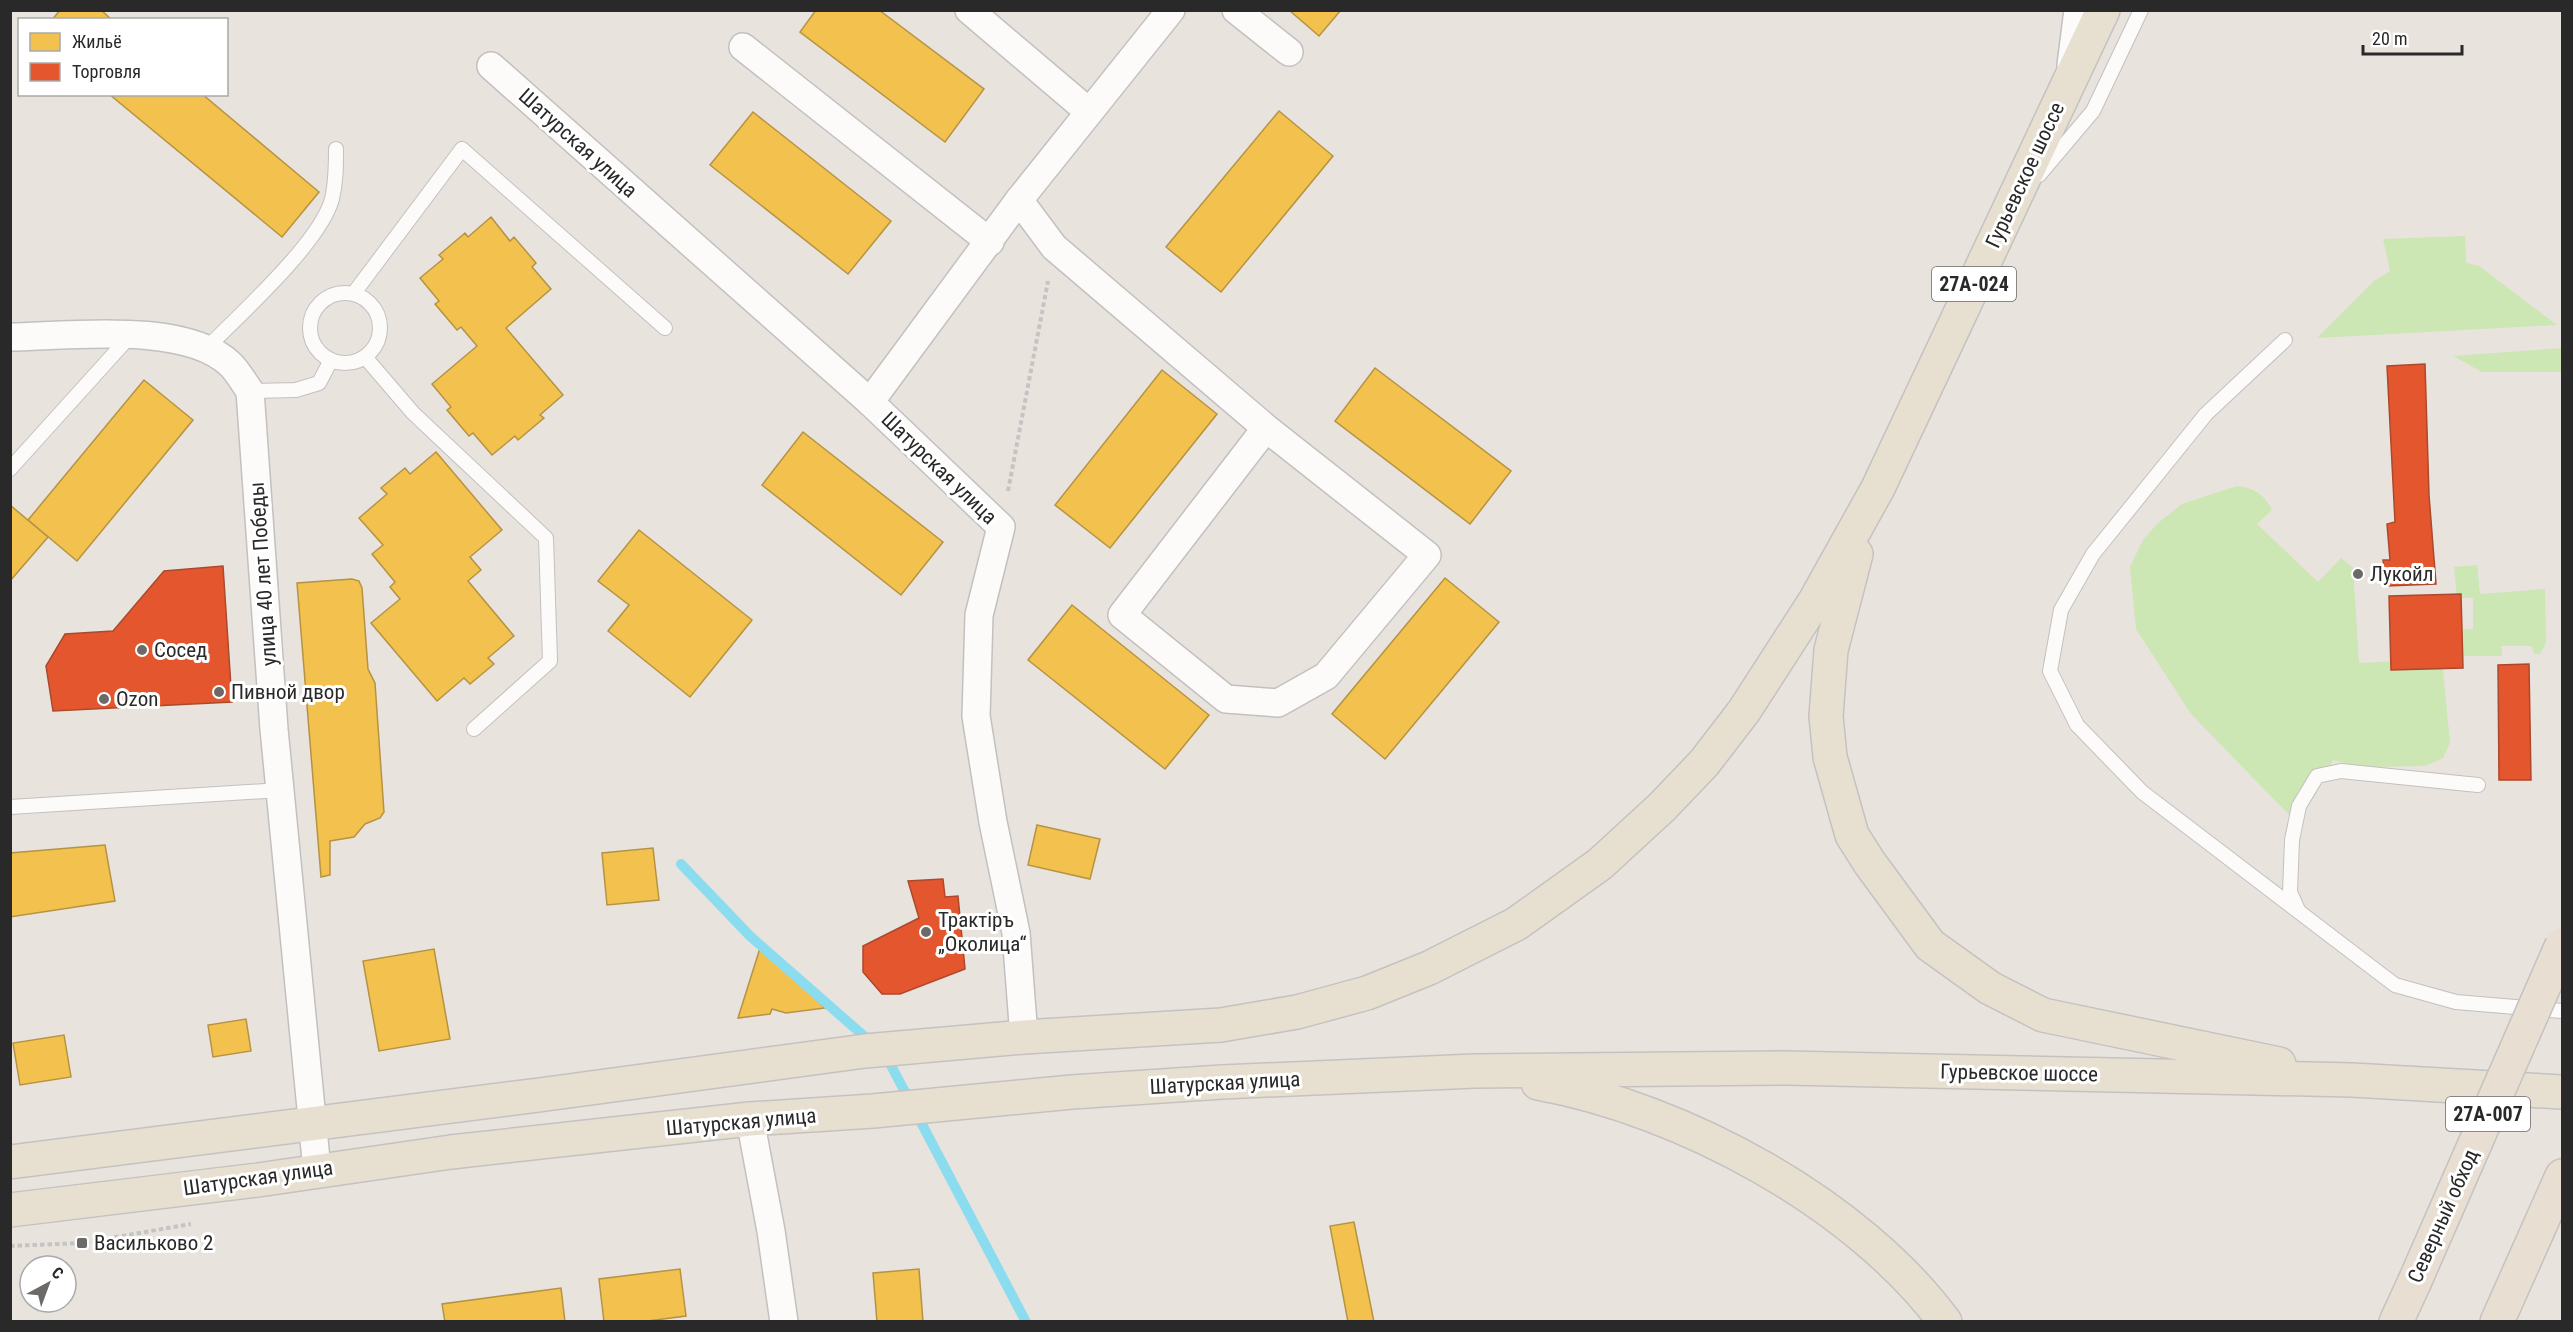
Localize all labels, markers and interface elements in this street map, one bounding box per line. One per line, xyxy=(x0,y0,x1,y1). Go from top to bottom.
legend xyxy=(18,18,228,96)
scale bar xyxy=(2363,18,2462,56)
text: 20 m xyxy=(2372,28,2407,49)
text: Жильё xyxy=(72,31,122,52)
text: Торговля xyxy=(72,61,141,82)
street label: Шатурская улица xyxy=(514,84,642,202)
street label: Гурьевское шоссе xyxy=(1981,98,2069,252)
road number: 27А-024 xyxy=(1932,267,2016,301)
street label: Шатурская улица xyxy=(876,407,1002,529)
street label: улица 40 лет Победы xyxy=(245,481,281,667)
place label: Лукойл xyxy=(2370,562,2434,586)
marker: Лукойл xyxy=(2351,567,2365,581)
place label: Сосед xyxy=(154,638,207,662)
marker: Сосед xyxy=(135,643,149,657)
place label: Пивной двор xyxy=(231,680,345,704)
marker: Пивной двор xyxy=(212,685,226,699)
place label: Ozon xyxy=(116,687,158,711)
marker: Ozon xyxy=(97,692,111,706)
place label: Трактiръ „Околица“ xyxy=(938,908,1027,956)
marker: Трактiръ „Околица“ xyxy=(919,925,933,939)
street label: Гурьевское шоссе xyxy=(1940,1060,2098,1086)
street label: Шатурская улица xyxy=(1149,1067,1301,1099)
road number: 27А-007 xyxy=(2446,1097,2530,1131)
street label: Шатурская улица xyxy=(665,1103,817,1141)
street label: Северный обход xyxy=(2403,1146,2483,1286)
street label: Шатурская улица xyxy=(182,1156,334,1200)
place label: Васильково 2 xyxy=(94,1231,213,1255)
marker: Васильково 2 xyxy=(75,1236,89,1250)
north arrow xyxy=(18,1254,78,1314)
text: С xyxy=(48,1263,67,1283)

